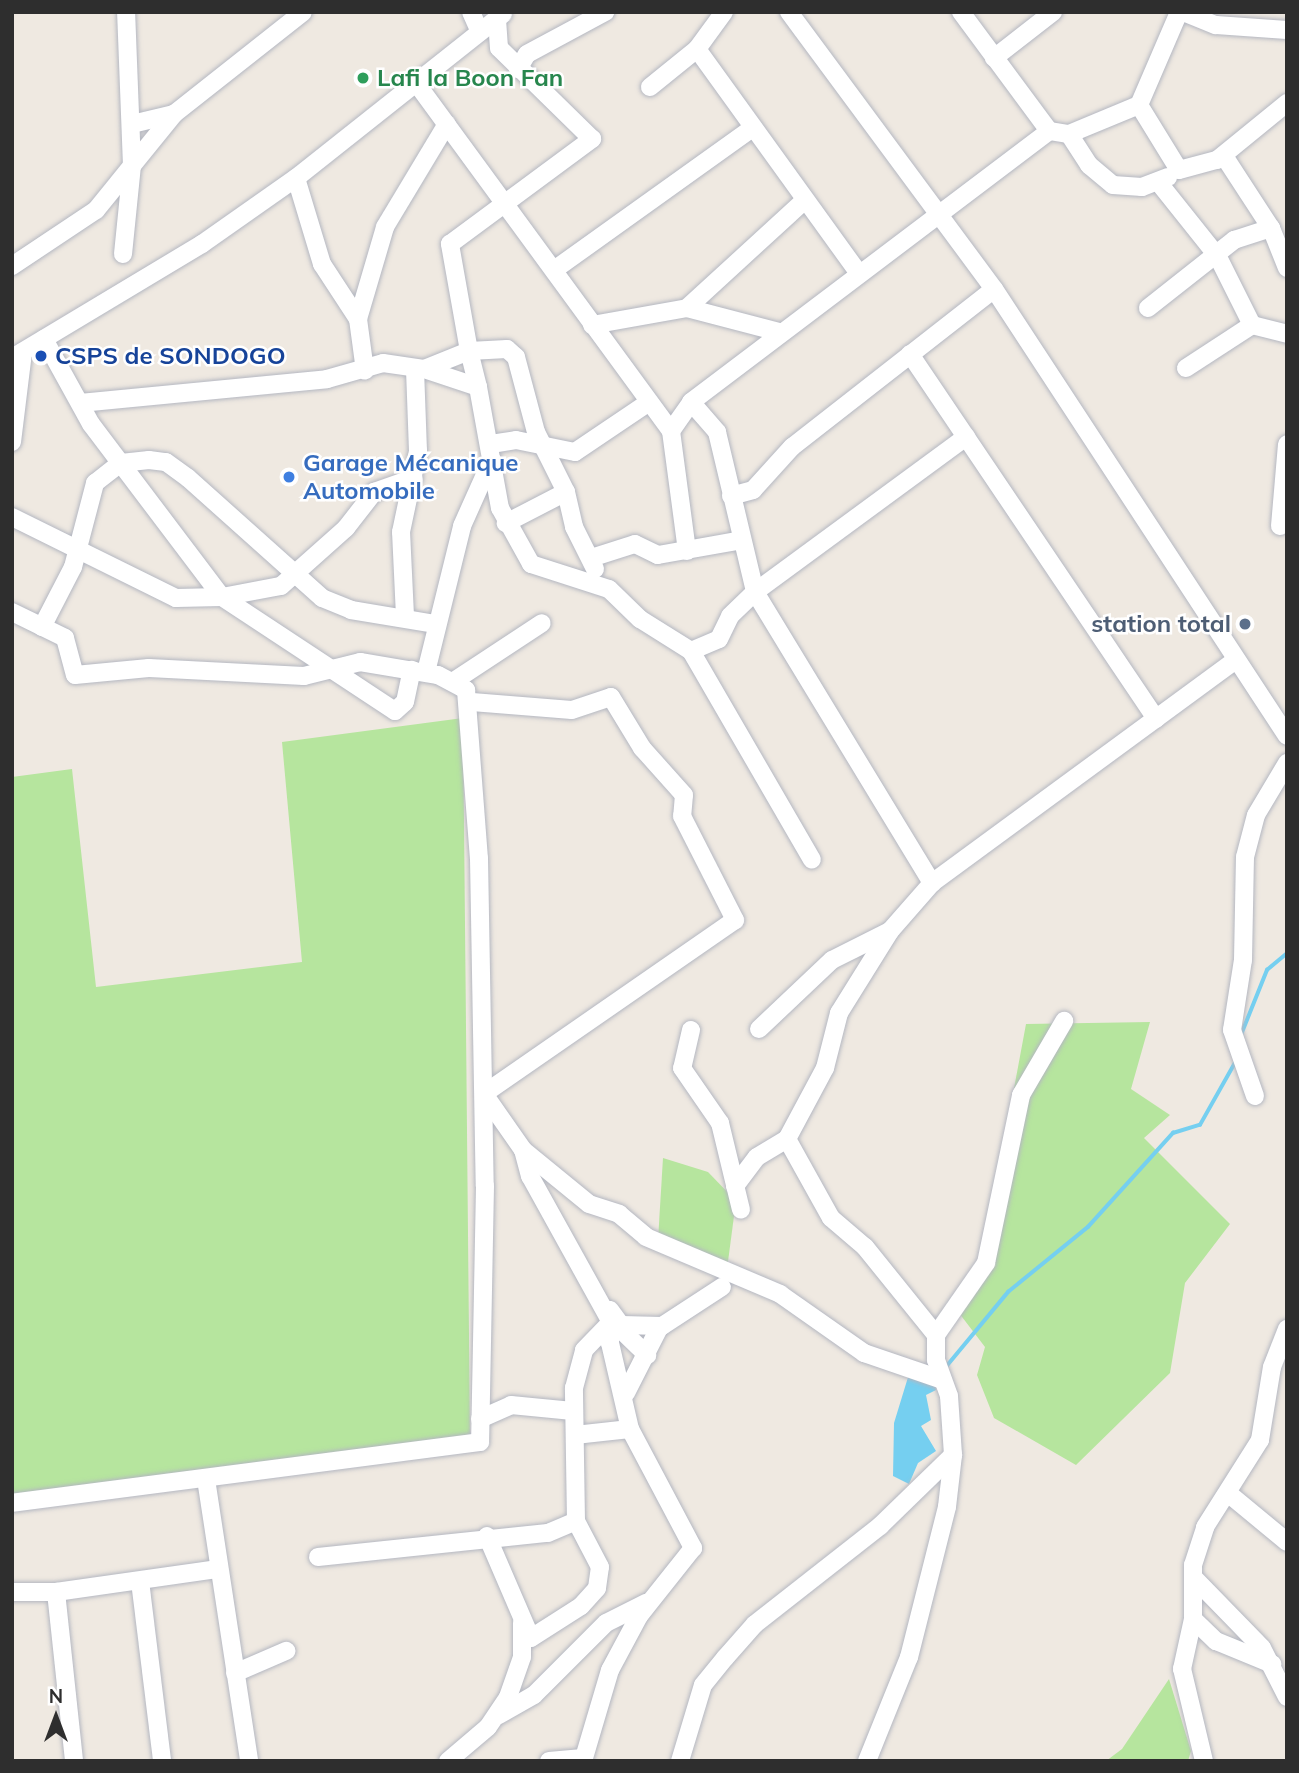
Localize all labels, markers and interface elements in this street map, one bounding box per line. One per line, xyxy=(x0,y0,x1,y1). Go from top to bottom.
place label: Lafi la Boon Fan xyxy=(377,64,563,92)
marker: Lafi la Boon Fan xyxy=(355,70,371,86)
place label: CSPS de SONDOGO xyxy=(55,342,286,370)
marker: CSPS de SONDOGO xyxy=(33,348,49,364)
place label: Garage Mécanique Automobile xyxy=(303,449,518,505)
marker: Garage Mécanique Automobile xyxy=(281,469,297,485)
place label: station total xyxy=(1091,610,1231,638)
marker: station total xyxy=(1237,616,1253,632)
north arrow xyxy=(21,1682,91,1752)
text: N xyxy=(49,1684,63,1708)

